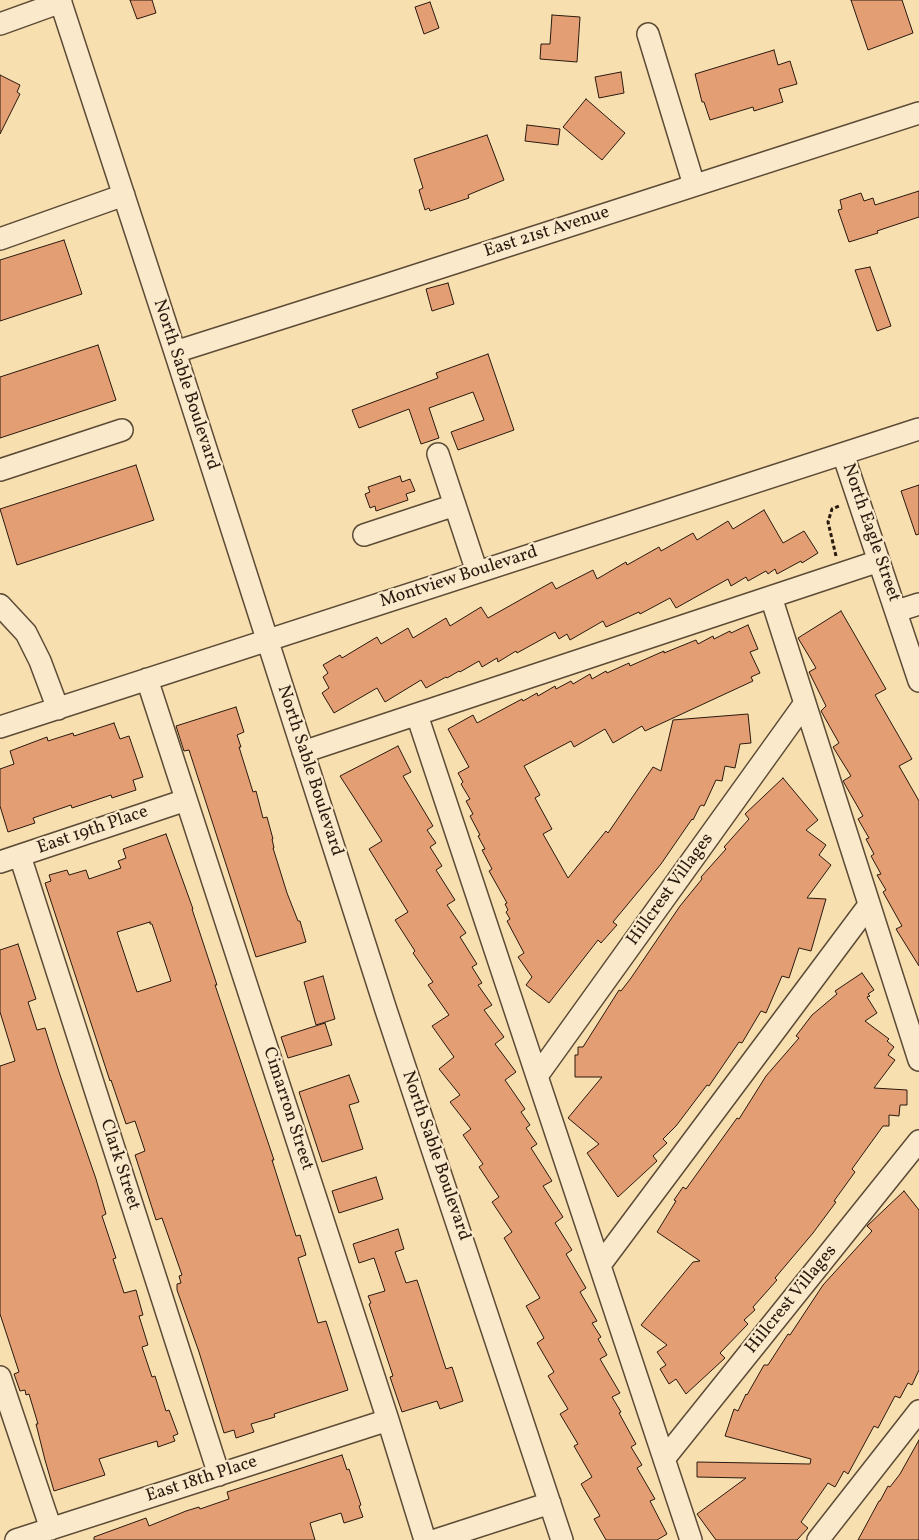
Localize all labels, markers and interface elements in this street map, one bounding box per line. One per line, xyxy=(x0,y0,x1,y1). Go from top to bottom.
street label: East 21st Avenue xyxy=(482,203,612,263)
street label: North Sable Boulevard xyxy=(147,297,223,473)
street label: North Eagle Street xyxy=(836,461,904,605)
street label: Montview Boulevard xyxy=(377,542,541,614)
street label: North Sable Boulevard xyxy=(271,683,347,859)
street label: East 19th Place xyxy=(35,802,151,860)
street label: Hillcrest Villages xyxy=(623,830,719,950)
street label: Cimarron Street xyxy=(257,1045,317,1173)
street label: North Sable Boulevard xyxy=(396,1068,474,1244)
street label: Clark Street xyxy=(94,1117,144,1213)
street label: Hillcrest Villages xyxy=(742,1241,842,1359)
street label: East 18th Place xyxy=(144,1452,260,1508)

